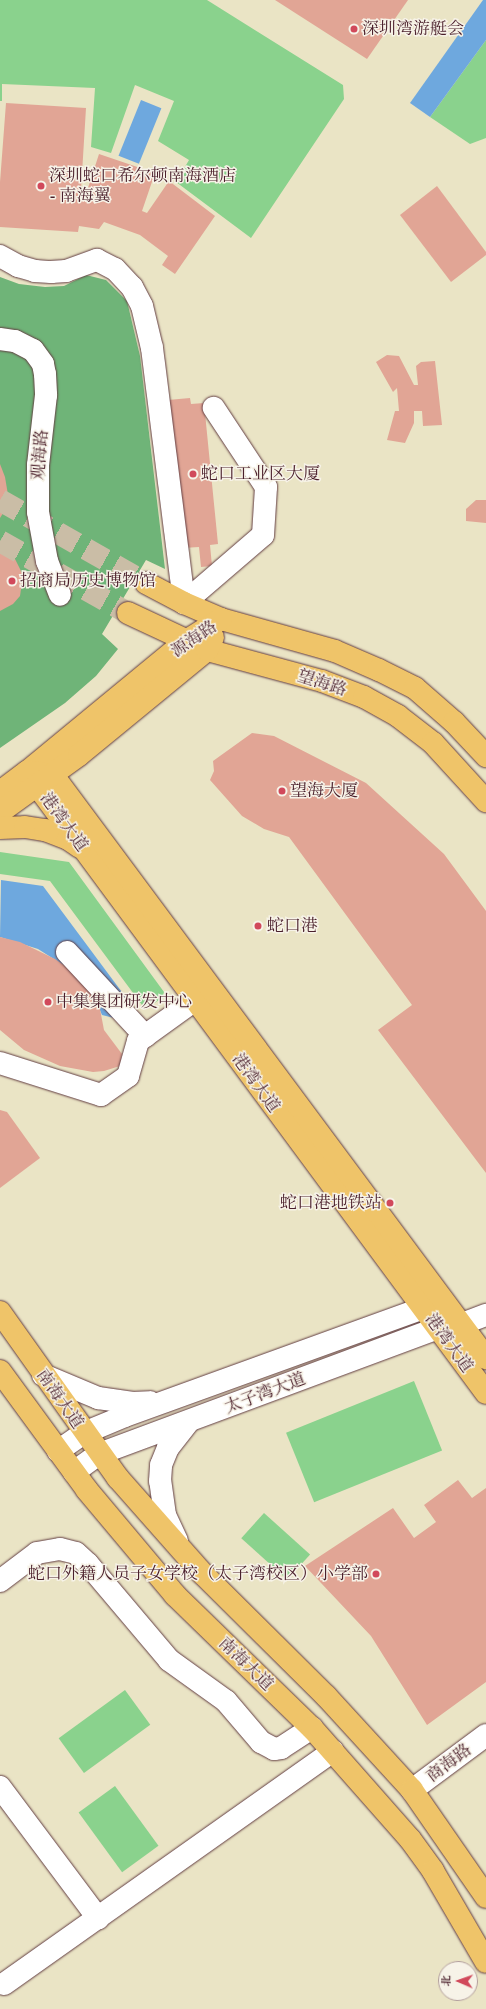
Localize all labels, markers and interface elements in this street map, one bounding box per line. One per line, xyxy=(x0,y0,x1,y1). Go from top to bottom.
place label: 深圳湾游艇会 xyxy=(362,19,464,39)
marker: 深圳湾游艇会 xyxy=(349,24,359,34)
place label: 深圳蛇口希尔顿南海酒店 - 南海翼 xyxy=(49,166,236,206)
marker: 深圳蛇口希尔顿南海酒店 - 南海翼 xyxy=(36,181,46,191)
street label: 观海路 xyxy=(28,429,52,481)
place label: 蛇口工业区大厦 xyxy=(201,464,320,484)
marker: 蛇口工业区大厦 xyxy=(188,469,198,479)
place label: 招商局历史博物馆 xyxy=(20,571,156,591)
marker: 招商局历史博物馆 xyxy=(7,576,17,586)
street label: 源海路 xyxy=(167,616,221,662)
street label: 望海路 xyxy=(295,665,349,701)
place label: 望海大厦 xyxy=(290,781,358,801)
marker: 望海大厦 xyxy=(277,786,287,796)
street label: 港湾大道 xyxy=(36,788,92,856)
place label: 蛇口港 xyxy=(267,916,318,936)
marker: 蛇口港 xyxy=(252,920,264,932)
place label: 中集集团研发中心 xyxy=(56,992,192,1012)
marker: 中集集团研发中心 xyxy=(43,997,53,1007)
street label: 港湾大道 xyxy=(228,1049,284,1117)
place label: 蛇口港地铁站 xyxy=(280,1193,382,1213)
marker: 蛇口港地铁站 xyxy=(385,1198,395,1208)
street label: 港湾大道 xyxy=(421,1309,477,1377)
street label: 南海大道 xyxy=(32,1365,88,1433)
street label: 太子湾大道 xyxy=(222,1368,308,1418)
place label: 蛇口外籍人员子女学校（太子湾校区）小学部 xyxy=(28,1564,368,1584)
marker: 蛇口外籍人员子女学校（太子湾校区）小学部 xyxy=(371,1569,381,1579)
street label: 南海大道 xyxy=(214,1633,278,1695)
street label: 商海路 xyxy=(422,1740,476,1786)
north arrow xyxy=(438,1961,478,2001)
text: 北 xyxy=(440,1975,453,1986)

